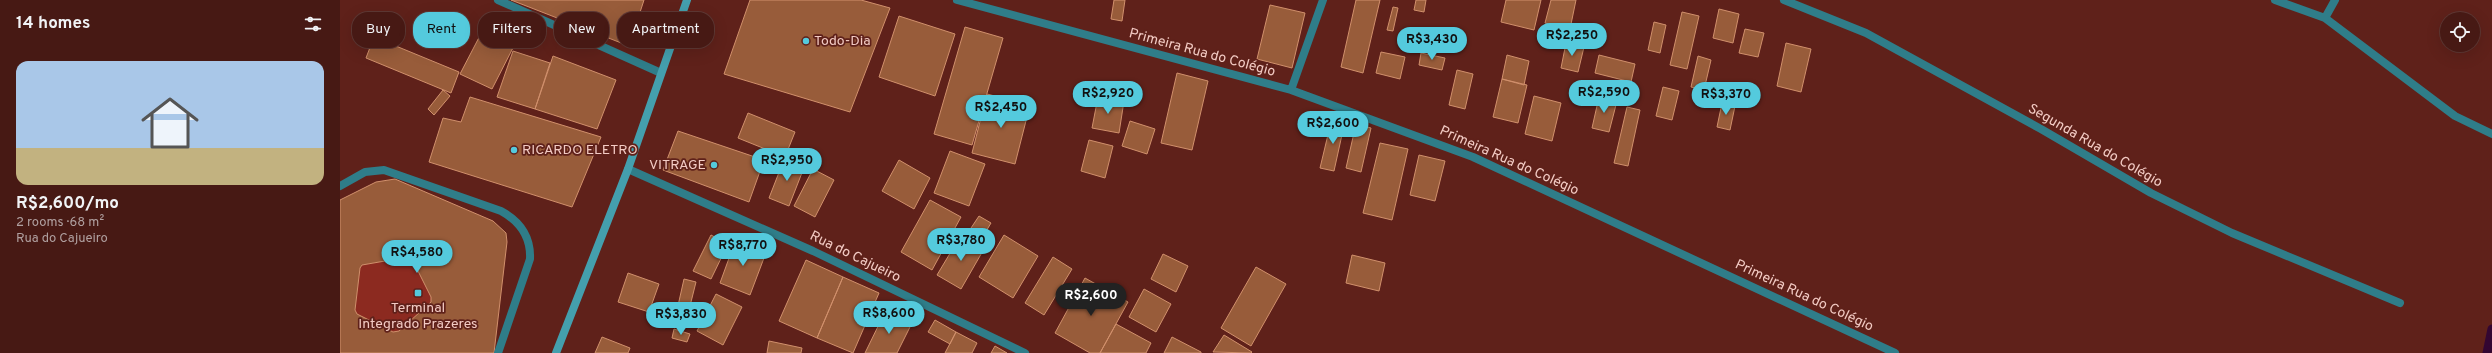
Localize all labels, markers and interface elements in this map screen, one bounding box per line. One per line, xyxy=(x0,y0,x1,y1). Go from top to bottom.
chip: Buy xyxy=(352,12,405,48)
chip: Rent xyxy=(413,12,470,48)
chip: Filters xyxy=(478,12,546,48)
chip: New xyxy=(554,12,609,48)
chip: Apartment xyxy=(617,12,714,48)
map controls xyxy=(2440,12,2480,52)
button: locate xyxy=(2440,12,2480,52)
text: 14 homes xyxy=(16,13,90,35)
icon: filters xyxy=(302,13,324,35)
pin: R$2,250 xyxy=(1535,23,1609,57)
street label: Primeira Rua do Colégio xyxy=(1127,25,1277,81)
pin: R$3,430 xyxy=(1395,27,1469,61)
text: R$2,250 xyxy=(1546,28,1598,44)
text: R$3,430 xyxy=(1406,32,1458,48)
place label: Todo-Dia xyxy=(814,33,871,50)
marker: Todo-Dia xyxy=(801,36,811,46)
pin: R$2,590 xyxy=(1567,80,1641,114)
pin: R$2,920 xyxy=(1071,81,1145,115)
pin: R$3,370 xyxy=(1689,82,1763,116)
text: R$2,590 xyxy=(1578,85,1630,101)
text: R$2,920 xyxy=(1082,86,1134,102)
icon: home xyxy=(134,87,206,159)
text: R$3,370 xyxy=(1701,87,1751,103)
pin: R$2,450 xyxy=(964,95,1038,129)
text: R$2,450 xyxy=(975,100,1027,116)
street label: Segunda Rua do Colégio xyxy=(2025,101,2165,192)
pin: R$2,600 xyxy=(1296,111,1370,145)
text: R$2,600 xyxy=(1306,116,1360,132)
street label: Primeira Rua do Colégio xyxy=(1437,123,1582,200)
place label: RICARDO ELETRO xyxy=(522,142,638,159)
marker: RICARDO ELETRO xyxy=(509,145,519,155)
pin: R$2,950 xyxy=(750,148,824,182)
text: R$2,950 xyxy=(761,153,813,169)
place label: VITRAGE xyxy=(649,157,706,174)
marker: VITRAGE xyxy=(709,160,719,170)
text: R$2,600/mo xyxy=(16,193,119,215)
text: 2 rooms · 68 m² xyxy=(16,215,104,231)
street label: Rua do Cajueiro xyxy=(807,228,903,286)
pin: R$3,780 xyxy=(924,228,998,262)
text: Rua do Cajueiro xyxy=(16,231,108,247)
pin: R$8,770 xyxy=(706,233,780,267)
text: R$3,780 xyxy=(936,233,986,249)
text: R$8,770 xyxy=(718,238,768,254)
pin: R$4,580 xyxy=(380,240,454,274)
text: R$4,580 xyxy=(391,245,443,261)
street label: Primeira Rua do Colégio xyxy=(1732,256,1876,336)
pin: R$2,600 xyxy=(1054,283,1128,317)
marker: Terminal Integrado Prazeres xyxy=(413,288,423,298)
text: R$2,600 xyxy=(1064,288,1118,304)
place label: Terminal Integrado Prazeres xyxy=(358,300,478,333)
pin: R$8,600 xyxy=(852,301,926,335)
pin: R$3,830 xyxy=(644,302,718,336)
text: R$8,600 xyxy=(862,306,916,322)
text: R$3,830 xyxy=(655,307,707,323)

